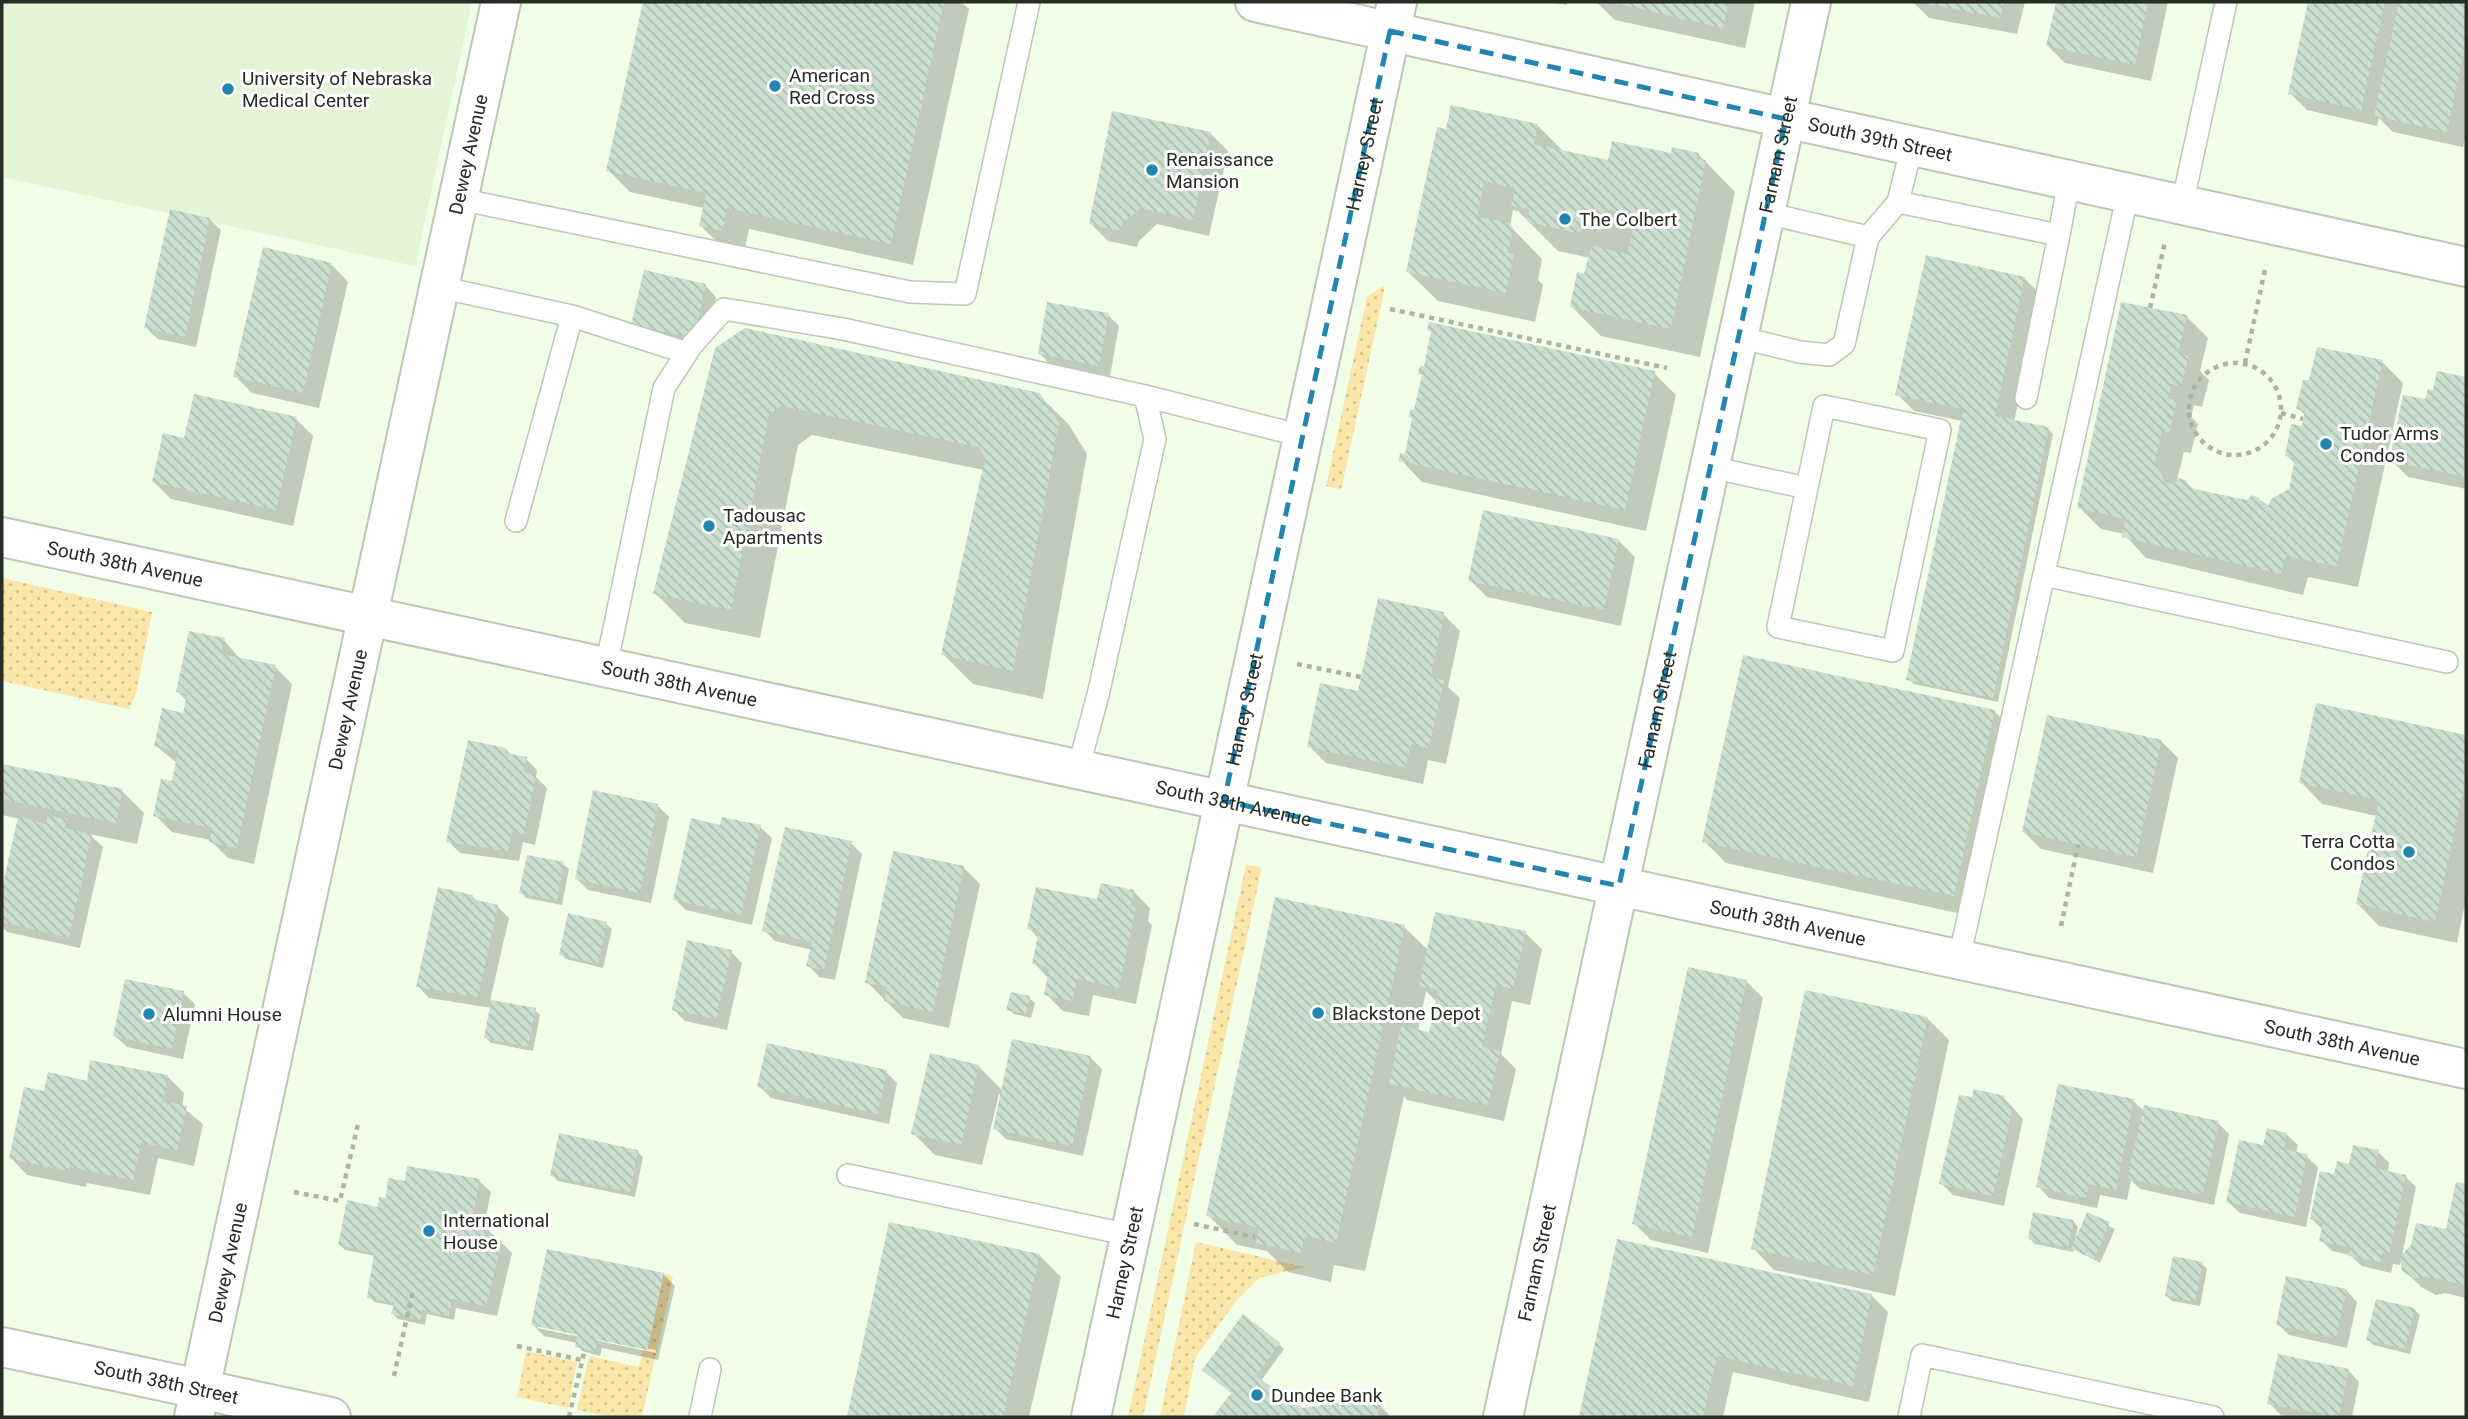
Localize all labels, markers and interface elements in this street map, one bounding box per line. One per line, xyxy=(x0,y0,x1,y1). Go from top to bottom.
place label: American Red Cross xyxy=(789,64,875,109)
place label: University of Nebraska Medical Center xyxy=(242,67,432,112)
marker: American Red Cross xyxy=(767,78,783,94)
marker: University of Nebraska Medical Center xyxy=(220,81,236,97)
street label: Dewey Avenue xyxy=(444,92,493,217)
street label: Farnam Street xyxy=(1754,94,1802,215)
street label: Harney Street xyxy=(1341,96,1388,213)
street label: South 39th Street xyxy=(1806,112,1954,166)
place label: Renaissance Mansion xyxy=(1166,148,1274,193)
marker: Renaissance Mansion xyxy=(1144,162,1160,178)
place label: The Colbert xyxy=(1579,208,1677,231)
marker: The Colbert xyxy=(1557,211,1573,227)
place label: Tudor Arms Condos xyxy=(2340,422,2439,467)
marker: Tudor Arms Condos xyxy=(2318,436,2334,452)
place label: Tadousac Apartments xyxy=(723,504,823,549)
marker: Tadousac Apartments xyxy=(701,518,717,534)
street label: South 38th Avenue xyxy=(45,536,205,592)
street label: Dewey Avenue xyxy=(324,647,372,772)
street label: Farnam Street xyxy=(1634,649,1681,770)
street label: Harney Street xyxy=(1221,651,1268,768)
street label: South 38th Avenue xyxy=(599,656,759,712)
street label: South 38th Avenue xyxy=(1153,775,1314,831)
place label: Terra Cotta Condos xyxy=(2301,830,2395,875)
marker: Terra Cotta Condos xyxy=(2401,844,2417,860)
street label: South 38th Avenue xyxy=(1708,895,1868,951)
place label: Blackstone Depot xyxy=(1332,1002,1481,1025)
place label: Alumni House xyxy=(163,1003,282,1026)
marker: Blackstone Depot xyxy=(1310,1005,1326,1021)
marker: Alumni House xyxy=(141,1006,157,1022)
street label: South 38th Avenue xyxy=(2262,1015,2422,1071)
street label: Dewey Avenue xyxy=(204,1200,252,1325)
street label: Farnam Street xyxy=(1513,1202,1561,1323)
street label: Harney Street xyxy=(1102,1204,1148,1321)
place label: International House xyxy=(443,1209,549,1254)
marker: International House xyxy=(421,1223,437,1239)
street label: South 38th Street xyxy=(92,1356,240,1409)
place label: Dundee Bank xyxy=(1271,1384,1383,1407)
marker: Dundee Bank xyxy=(1249,1387,1265,1403)

